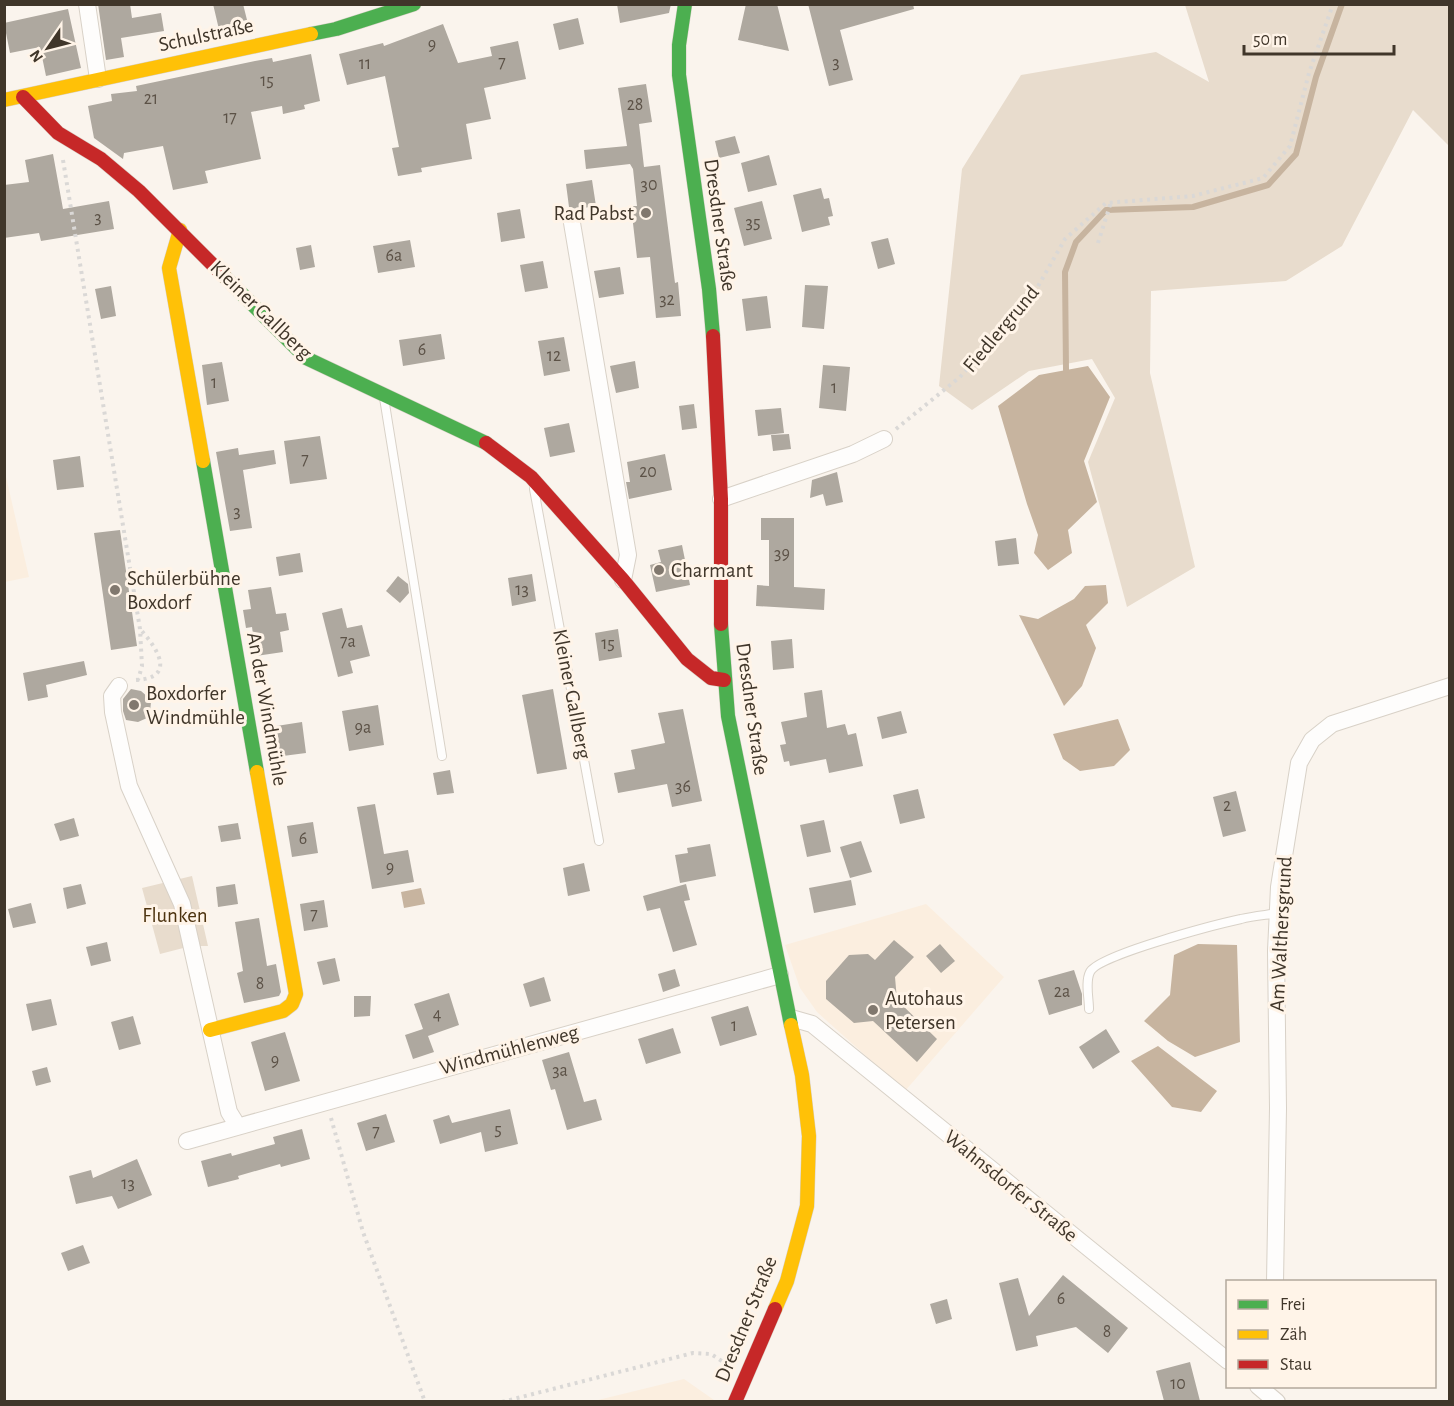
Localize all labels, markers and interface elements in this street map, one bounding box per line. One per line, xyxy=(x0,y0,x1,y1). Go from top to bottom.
street label: Schulstraße xyxy=(157,15,255,55)
north arrow xyxy=(18,18,78,78)
scale bar xyxy=(1244,18,1394,56)
text: 50 m xyxy=(1253,31,1287,49)
house number: 9 xyxy=(428,36,436,54)
text: N xyxy=(27,47,46,65)
house number: 7 xyxy=(498,54,506,72)
house number: 3 xyxy=(832,54,840,72)
house number: 11 xyxy=(359,55,371,73)
house number: 15 xyxy=(260,72,274,90)
house number: 21 xyxy=(144,90,158,108)
house number: 28 xyxy=(627,96,643,114)
house number: 17 xyxy=(223,109,237,127)
street label: Dresdner Straße xyxy=(700,157,740,293)
house number: 30 xyxy=(641,176,657,194)
place label: Rad Pabst xyxy=(553,203,634,224)
marker: Rad Pabst xyxy=(639,206,653,220)
house number: 3 xyxy=(94,209,102,227)
house number: 35 xyxy=(746,214,760,232)
house number: 6a xyxy=(386,247,402,265)
street label: Kleiner Gallberg xyxy=(206,257,316,364)
street label: Fiedlergrund xyxy=(959,282,1043,376)
house number: 32 xyxy=(659,291,675,309)
house number: 6 xyxy=(418,341,426,359)
house number: 12 xyxy=(547,347,561,365)
house number: 1 xyxy=(211,374,217,392)
house number: 1 xyxy=(831,379,837,397)
house number: 7 xyxy=(301,451,309,469)
house number: 20 xyxy=(639,463,657,481)
house number: 3 xyxy=(233,503,241,521)
house number: 39 xyxy=(774,545,790,563)
place label: Charmant xyxy=(671,560,753,581)
marker: Charmant xyxy=(652,563,666,577)
place label: Schülerbühne Boxdorf xyxy=(127,568,241,613)
house number: 13 xyxy=(515,581,529,599)
marker: Schülerbühne Boxdorf xyxy=(108,583,122,597)
street label: Kleiner Gallberg xyxy=(549,627,595,762)
street label: An der Windmühle xyxy=(243,630,291,788)
house number: 7a xyxy=(340,633,356,651)
house number: 15 xyxy=(601,635,615,653)
street label: Dresdner Straße xyxy=(732,641,772,777)
place label: Boxdorfer Windmühle xyxy=(146,683,245,728)
marker: Boxdorfer Windmühle xyxy=(127,698,141,712)
house number: 9a xyxy=(355,719,371,737)
house number: 36 xyxy=(675,778,691,796)
house number: 2 xyxy=(1223,797,1231,815)
house number: 6 xyxy=(299,830,307,848)
street label: Am Walthersgrund xyxy=(1266,856,1296,1012)
house number: 9 xyxy=(386,859,394,877)
park label: Flunken xyxy=(142,905,208,926)
house number: 7 xyxy=(310,906,318,924)
house number: 8 xyxy=(256,975,264,993)
house number: 2a xyxy=(1054,983,1070,1001)
place label: Autohaus Petersen xyxy=(885,988,963,1033)
marker: Autohaus Petersen xyxy=(866,1003,880,1017)
house number: 4 xyxy=(433,1006,442,1024)
house number: 1 xyxy=(731,1017,737,1035)
street label: Windmühlenweg xyxy=(437,1021,581,1079)
house number: 9 xyxy=(271,1052,279,1070)
house number: 3a xyxy=(552,1062,568,1080)
house number: 5 xyxy=(494,1121,502,1139)
house number: 7 xyxy=(372,1123,380,1141)
street label: Wahnsdorfer Straße xyxy=(940,1126,1082,1246)
house number: 13 xyxy=(121,1175,135,1193)
street label: Dresdner Straße xyxy=(711,1253,781,1385)
legend xyxy=(1226,1280,1436,1388)
house number: 6 xyxy=(1057,1290,1065,1308)
text: Frei xyxy=(1280,1296,1306,1314)
house number: 8 xyxy=(1103,1323,1111,1341)
text: Zäh xyxy=(1280,1326,1307,1344)
text: Stau xyxy=(1280,1356,1312,1374)
house number: 10 xyxy=(1170,1375,1186,1393)

